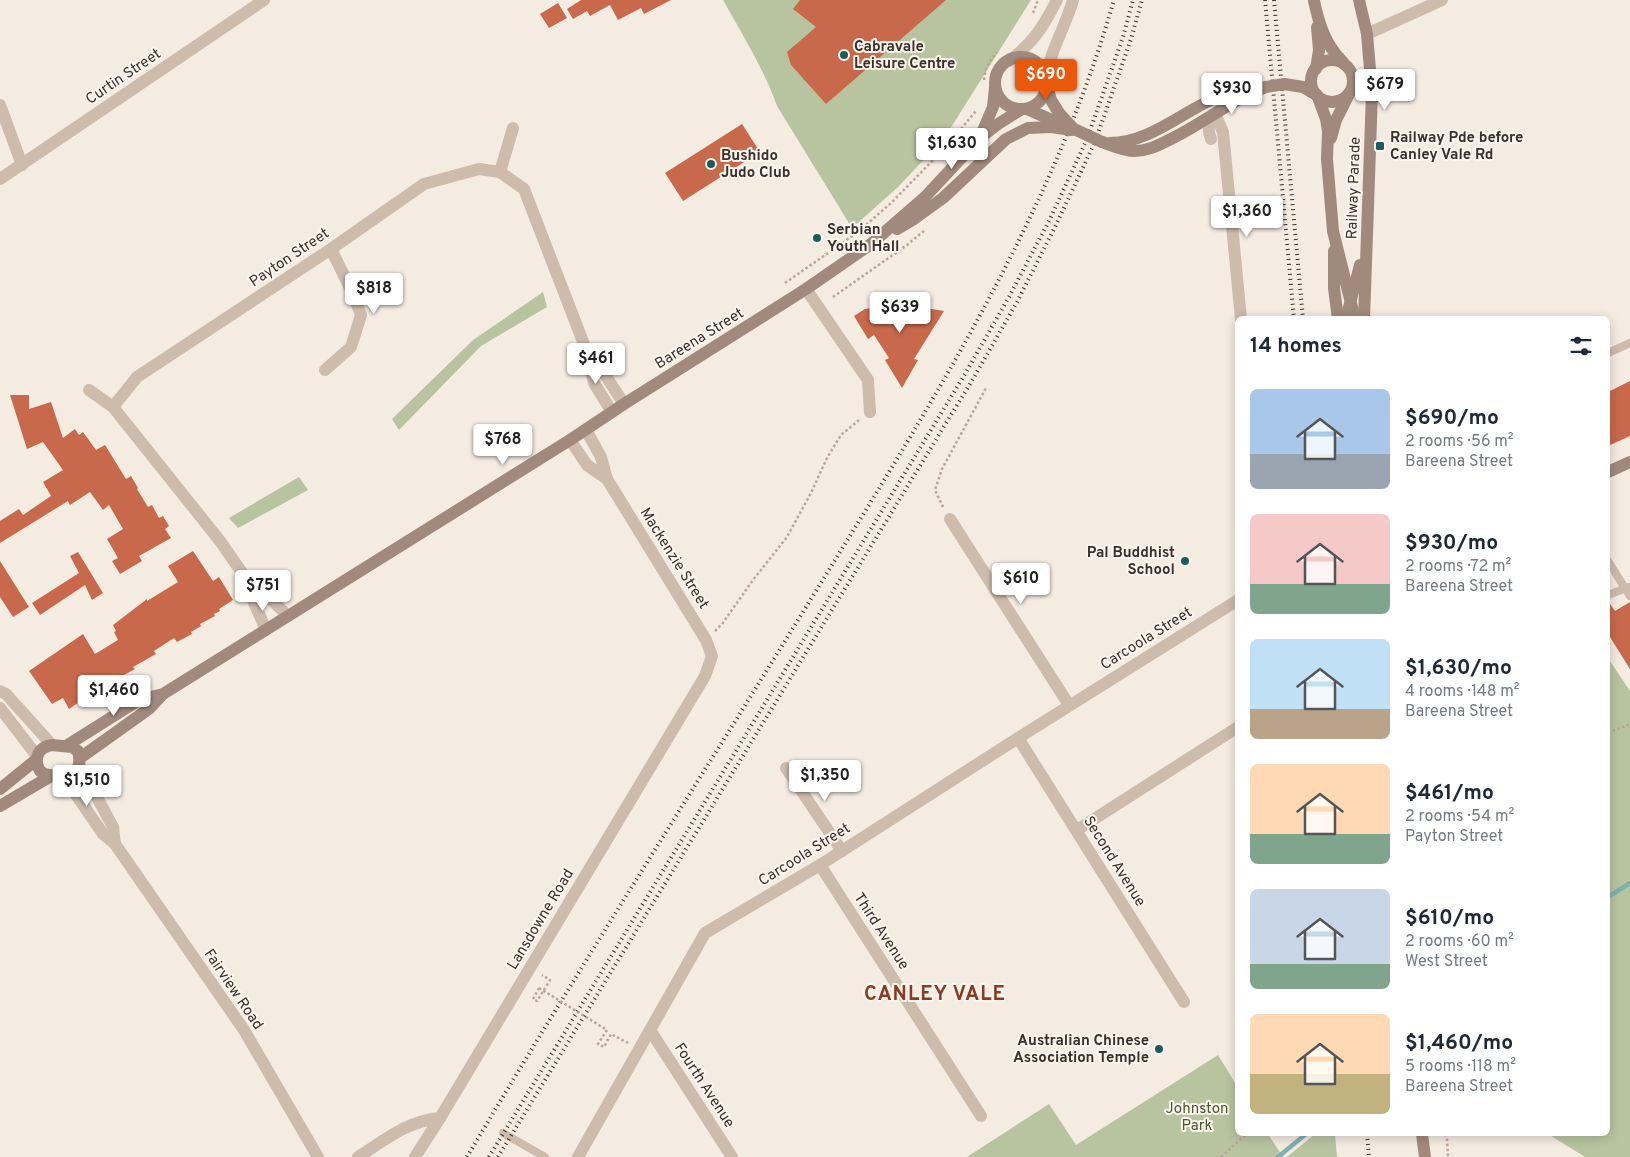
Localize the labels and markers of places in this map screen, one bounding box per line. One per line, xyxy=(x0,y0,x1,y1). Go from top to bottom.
place label: Cabravale Leisure Centre xyxy=(854,38,955,74)
marker: Cabravale Leisure Centre xyxy=(838,49,850,61)
pin: $690 xyxy=(1016,58,1076,101)
pin: $679 xyxy=(1355,68,1415,111)
pin: $930 xyxy=(1202,72,1262,115)
pin: $1,630 xyxy=(911,128,993,170)
place label: Railway Pde before Canley Vale Rd xyxy=(1390,129,1523,165)
marker: Railway Pde before Canley Vale Rd xyxy=(1374,140,1386,152)
place label: Bushido Judo Club xyxy=(721,147,790,183)
marker: Bushido Judo Club xyxy=(705,158,717,170)
pin: $1,360 xyxy=(1206,196,1288,238)
place label: Serbian Youth Hall xyxy=(827,221,899,257)
marker: Serbian Youth Hall xyxy=(811,232,823,244)
pin: $818 xyxy=(344,272,404,315)
pin: $639 xyxy=(870,292,930,334)
pin: $461 xyxy=(566,342,626,385)
pin: $768 xyxy=(473,424,533,466)
place label: Pal Buddhist School xyxy=(1087,544,1175,580)
marker: Pal Buddhist School xyxy=(1179,555,1191,567)
pin: $610 xyxy=(991,562,1051,605)
pin: $751 xyxy=(233,570,293,612)
pin: $1,460 xyxy=(73,674,155,717)
pin: $1,350 xyxy=(784,760,866,802)
pin: $1,510 xyxy=(46,764,128,807)
place label: Australian Chinese Association Temple xyxy=(1013,1032,1149,1068)
marker: Australian Chinese Association Temple xyxy=(1153,1043,1165,1055)

